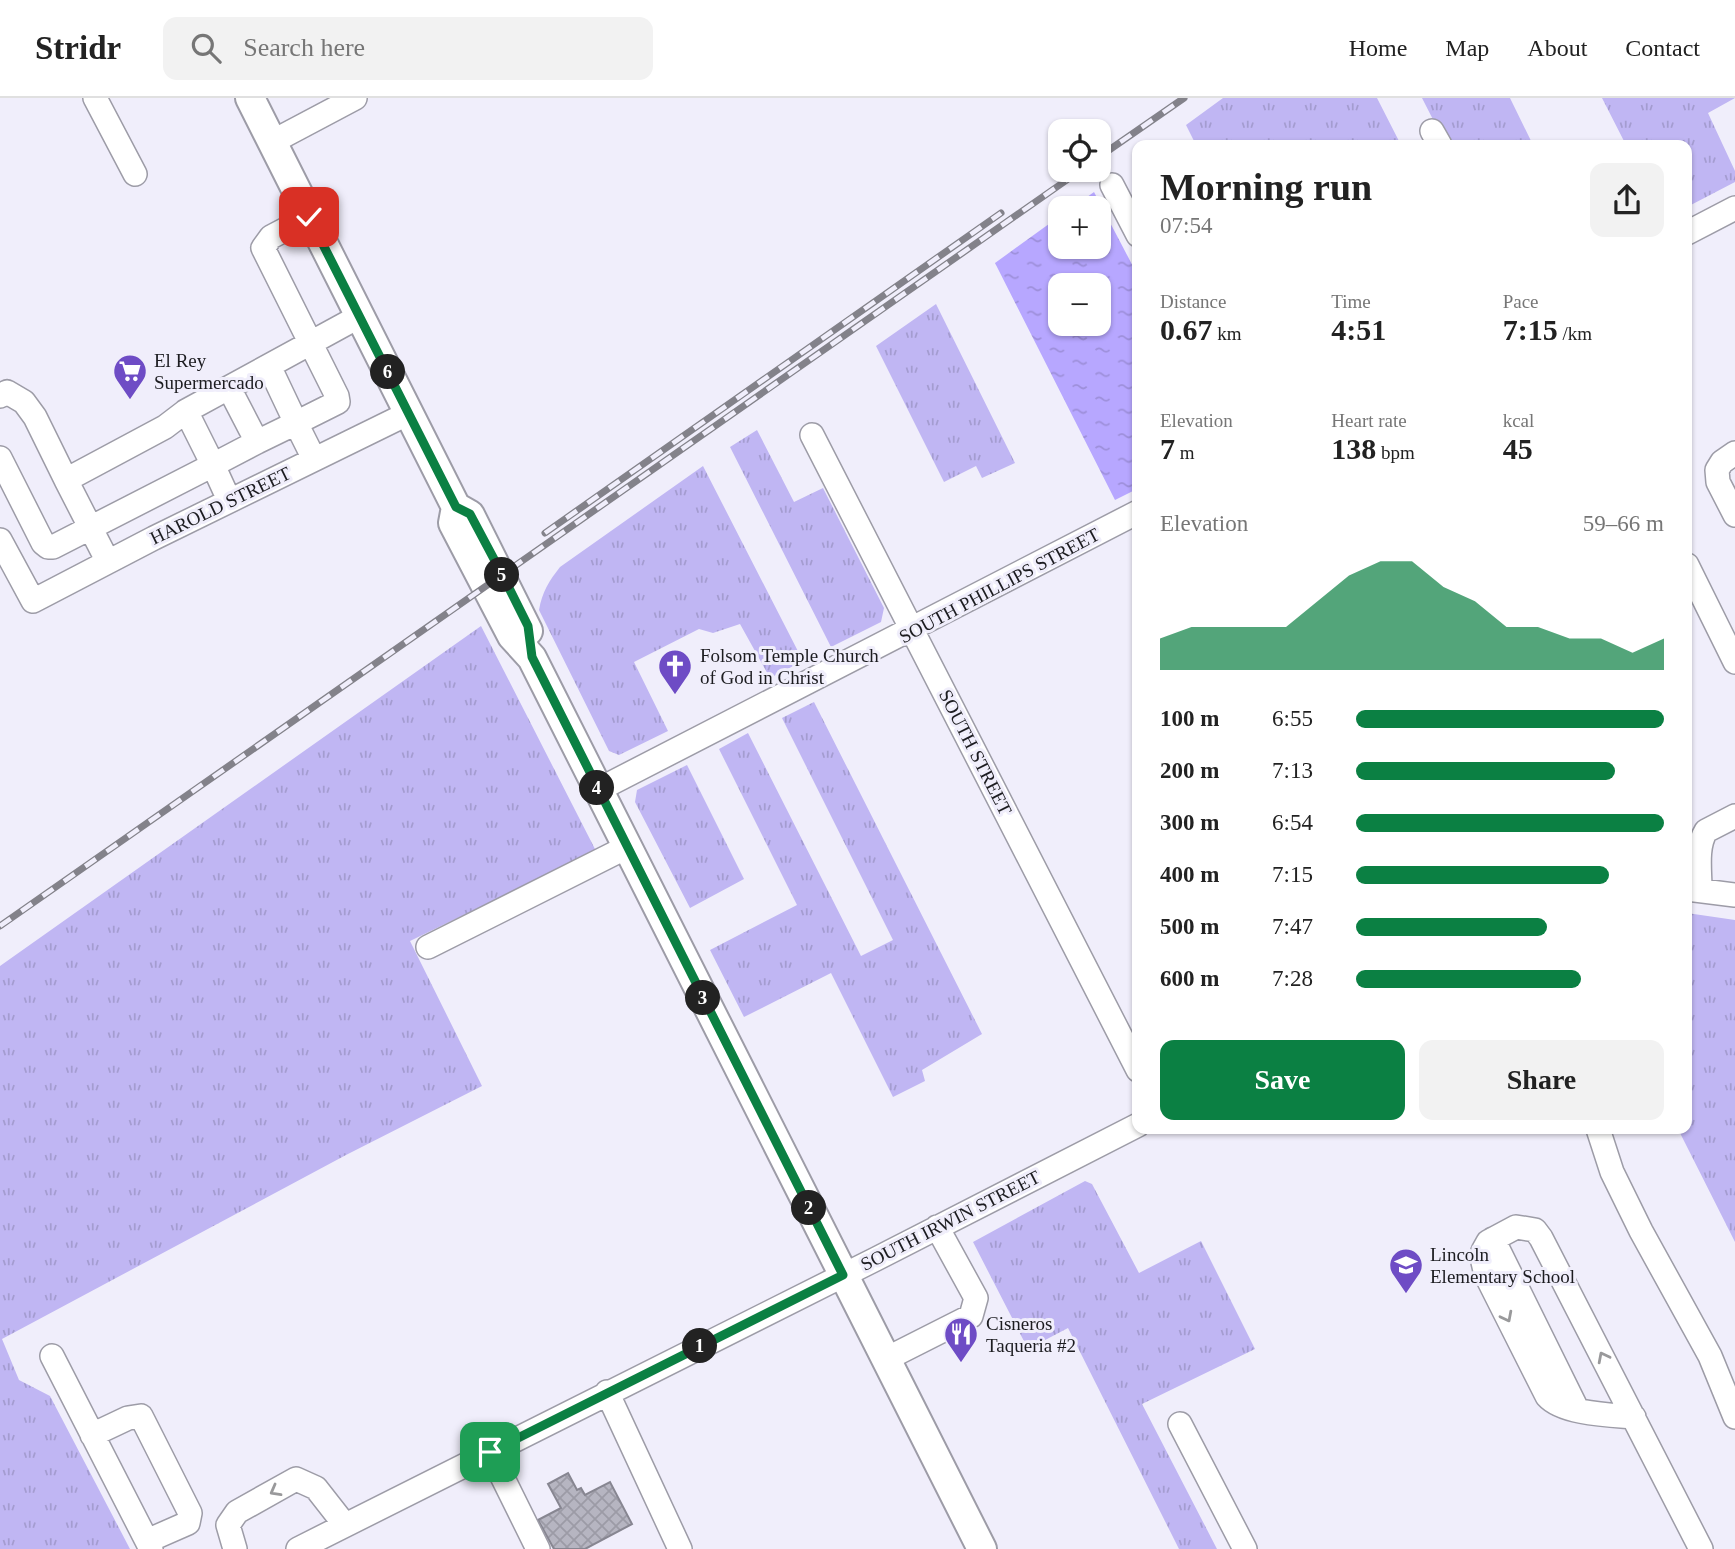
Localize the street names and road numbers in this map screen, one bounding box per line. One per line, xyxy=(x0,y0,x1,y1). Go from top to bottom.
street label: HAROLD STREET xyxy=(147,462,294,549)
street label: SOUTH PHILLIPS STREET xyxy=(896,523,1103,647)
street label: SOUTH STREET xyxy=(935,686,1016,819)
street label: SOUTH IRWIN STREET xyxy=(857,1166,1044,1275)

